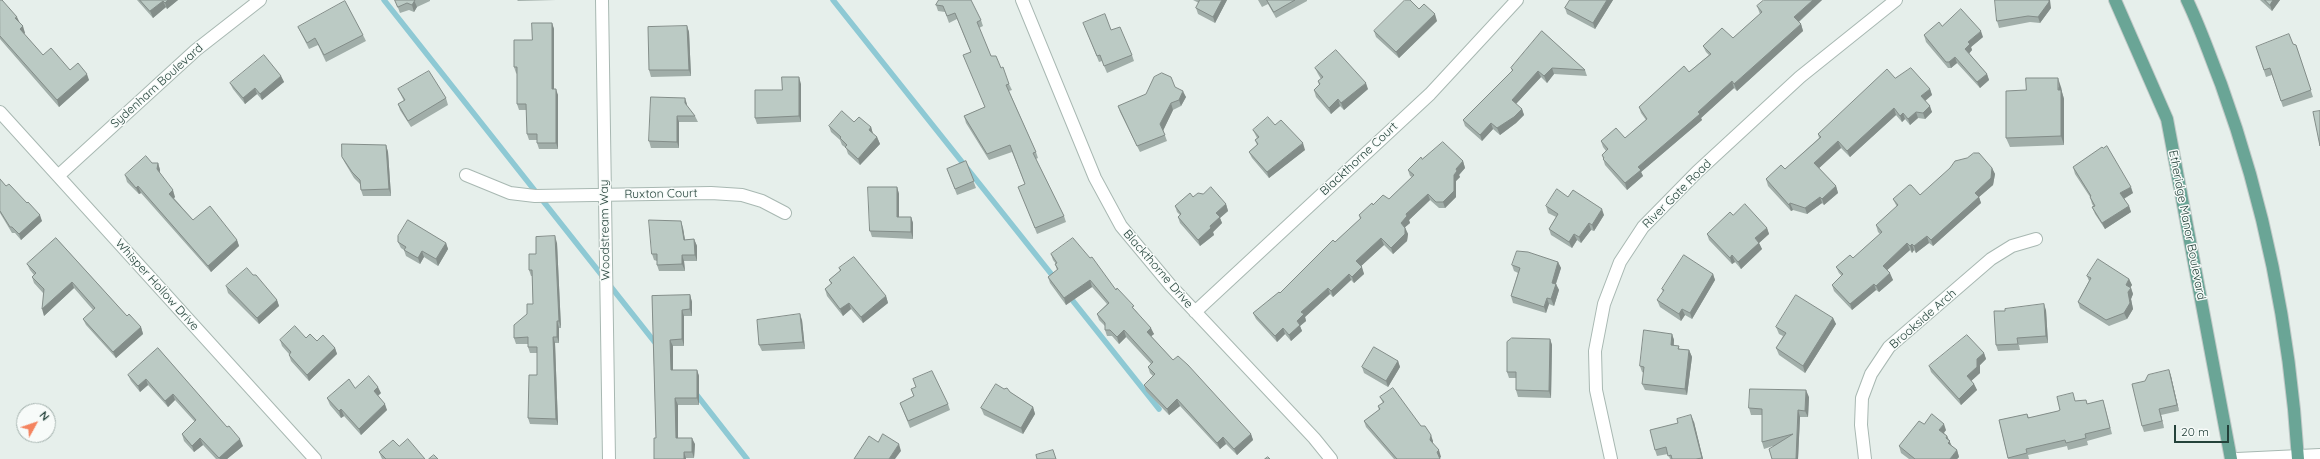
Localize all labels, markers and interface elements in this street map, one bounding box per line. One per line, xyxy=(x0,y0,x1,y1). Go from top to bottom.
street label: Sydenham Boulevard xyxy=(108,41,206,131)
street label: Blackthorne Court xyxy=(1317,119,1401,199)
street label: Etheridge Manor Boulevard xyxy=(2165,149,2209,301)
street label: River Gate Road xyxy=(1640,157,1714,231)
street label: Woodstream Way xyxy=(597,179,613,281)
street label: Ruxton Court xyxy=(624,186,698,202)
street label: Blackthorne Drive xyxy=(1120,227,1196,311)
street label: Whisper Hollow Drive xyxy=(112,236,202,334)
street label: Brookside Arch xyxy=(1887,286,1959,352)
north arrow xyxy=(16,403,56,443)
text: N xyxy=(36,408,52,424)
scale bar xyxy=(2176,417,2231,443)
text: 20 m xyxy=(2181,424,2209,439)

